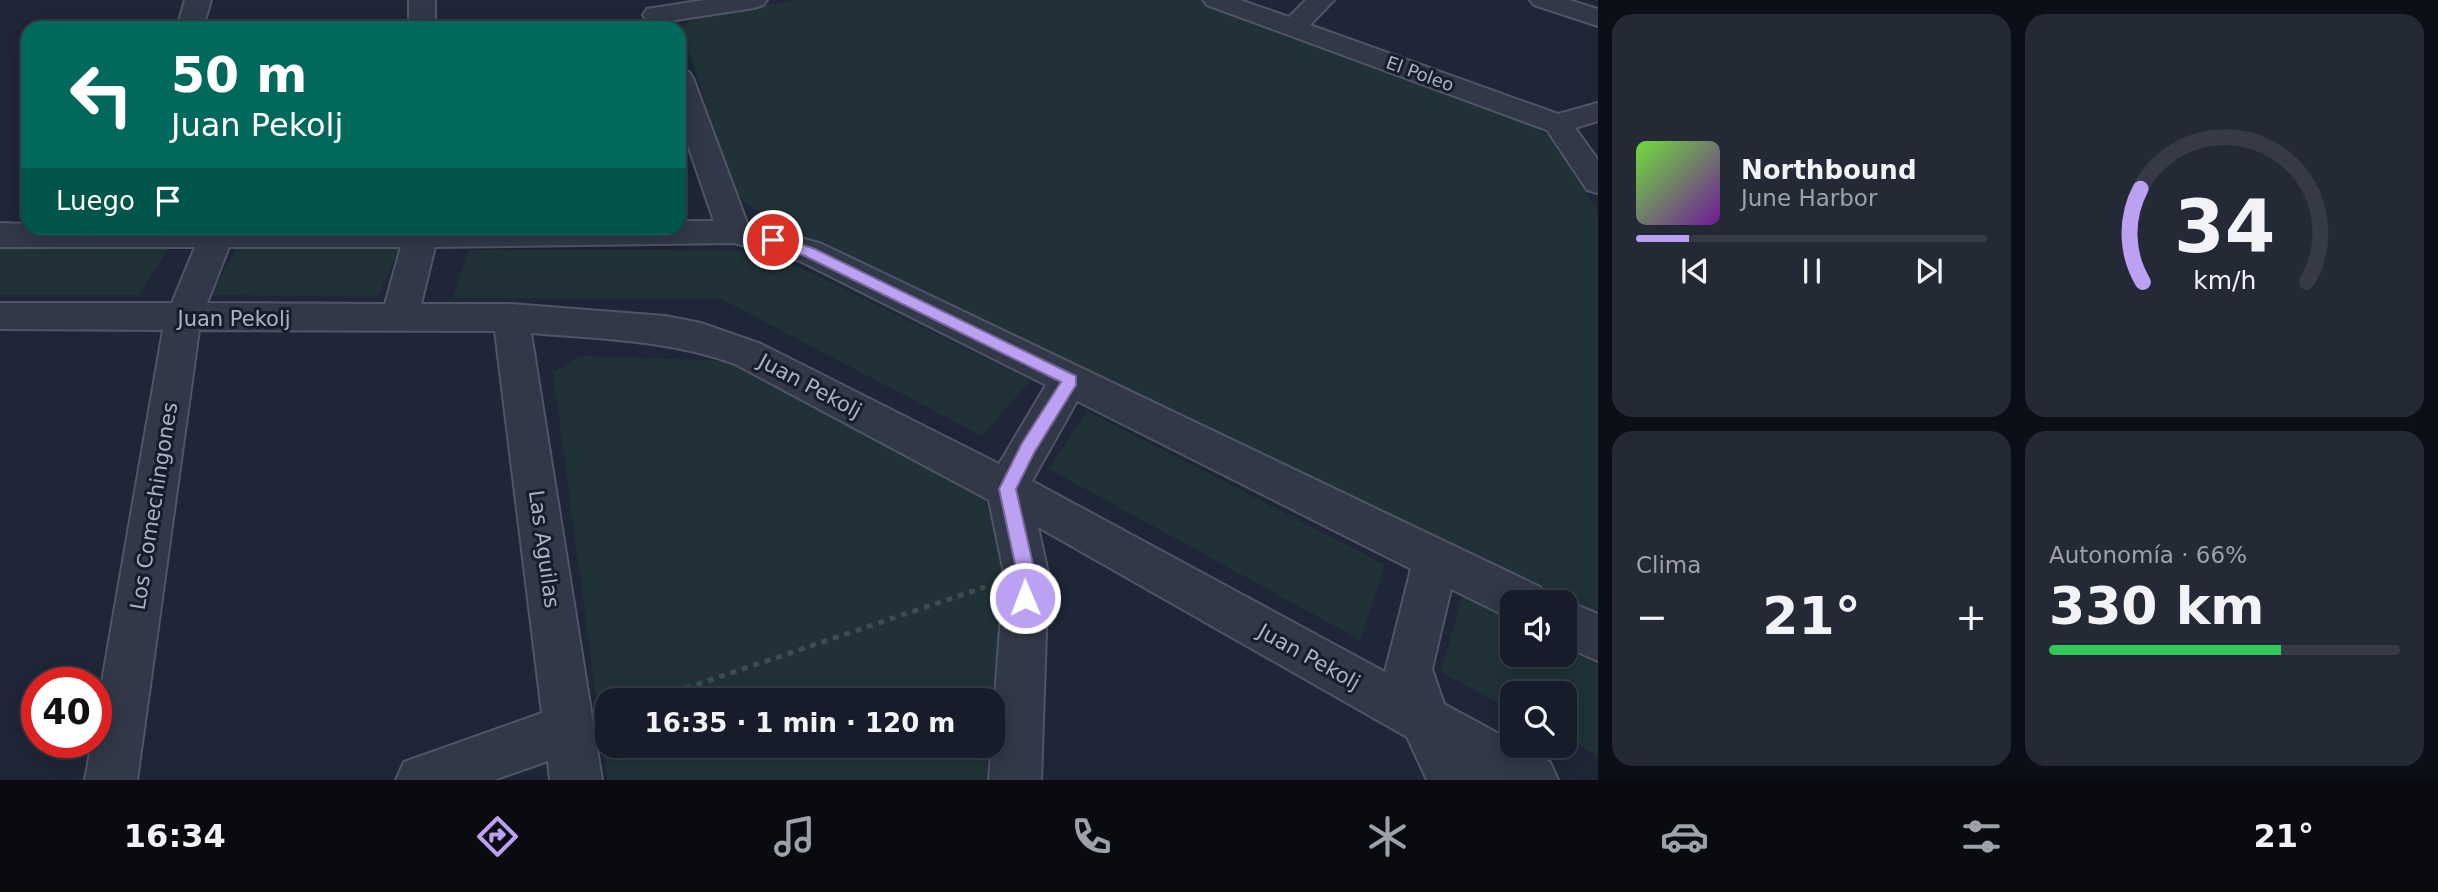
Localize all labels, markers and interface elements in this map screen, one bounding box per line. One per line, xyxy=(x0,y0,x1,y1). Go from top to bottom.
text: 50 m xyxy=(171,47,307,104)
icon: left xyxy=(56,49,147,140)
street label: El Poleo xyxy=(1383,52,1457,95)
text: Juan Pekolj xyxy=(171,106,343,144)
text: Northbound xyxy=(1741,155,1917,185)
icon: arrive xyxy=(149,182,187,220)
text: 34 xyxy=(2174,184,2275,269)
text: June Harbor xyxy=(1741,185,1877,211)
text: Luego xyxy=(56,186,135,216)
pin xyxy=(743,210,803,270)
icon: arrive xyxy=(754,221,792,259)
icon: previous xyxy=(1676,252,1714,290)
icon: pause xyxy=(1793,252,1831,290)
icon: next xyxy=(1910,252,1948,290)
text: km/h xyxy=(2193,266,2256,295)
street label: Juan Pekolj xyxy=(175,307,291,331)
street label: Juan Pekolj xyxy=(753,348,866,423)
street label: Los Comechingones xyxy=(126,400,182,612)
street label: Las Aguilas xyxy=(524,489,564,609)
text: Autonomía · 66% xyxy=(2049,542,2247,568)
text: Clima xyxy=(1636,552,1701,578)
position arrow xyxy=(988,561,1062,635)
text: 330 km xyxy=(2049,576,2264,636)
text: 21° xyxy=(1762,586,1861,646)
map controls xyxy=(1500,590,1577,758)
button: sound xyxy=(1500,590,1577,667)
text: − xyxy=(1636,595,1668,639)
text: + xyxy=(1955,595,1987,639)
street label: Juan Pekolj xyxy=(1252,618,1364,695)
speed limit sign: 40 xyxy=(21,667,112,758)
button: search xyxy=(1500,681,1577,758)
text: 16:35 · 1 min · 120 m xyxy=(645,708,955,738)
icon: directions xyxy=(473,812,522,861)
icon: music xyxy=(770,812,819,861)
icon: phone xyxy=(1067,812,1116,861)
icon: climate xyxy=(1363,812,1412,861)
icon: car xyxy=(1660,812,1709,861)
icon: filters xyxy=(1957,812,2006,861)
text: 16:34 xyxy=(124,817,226,855)
text: 21° xyxy=(2254,817,2314,855)

